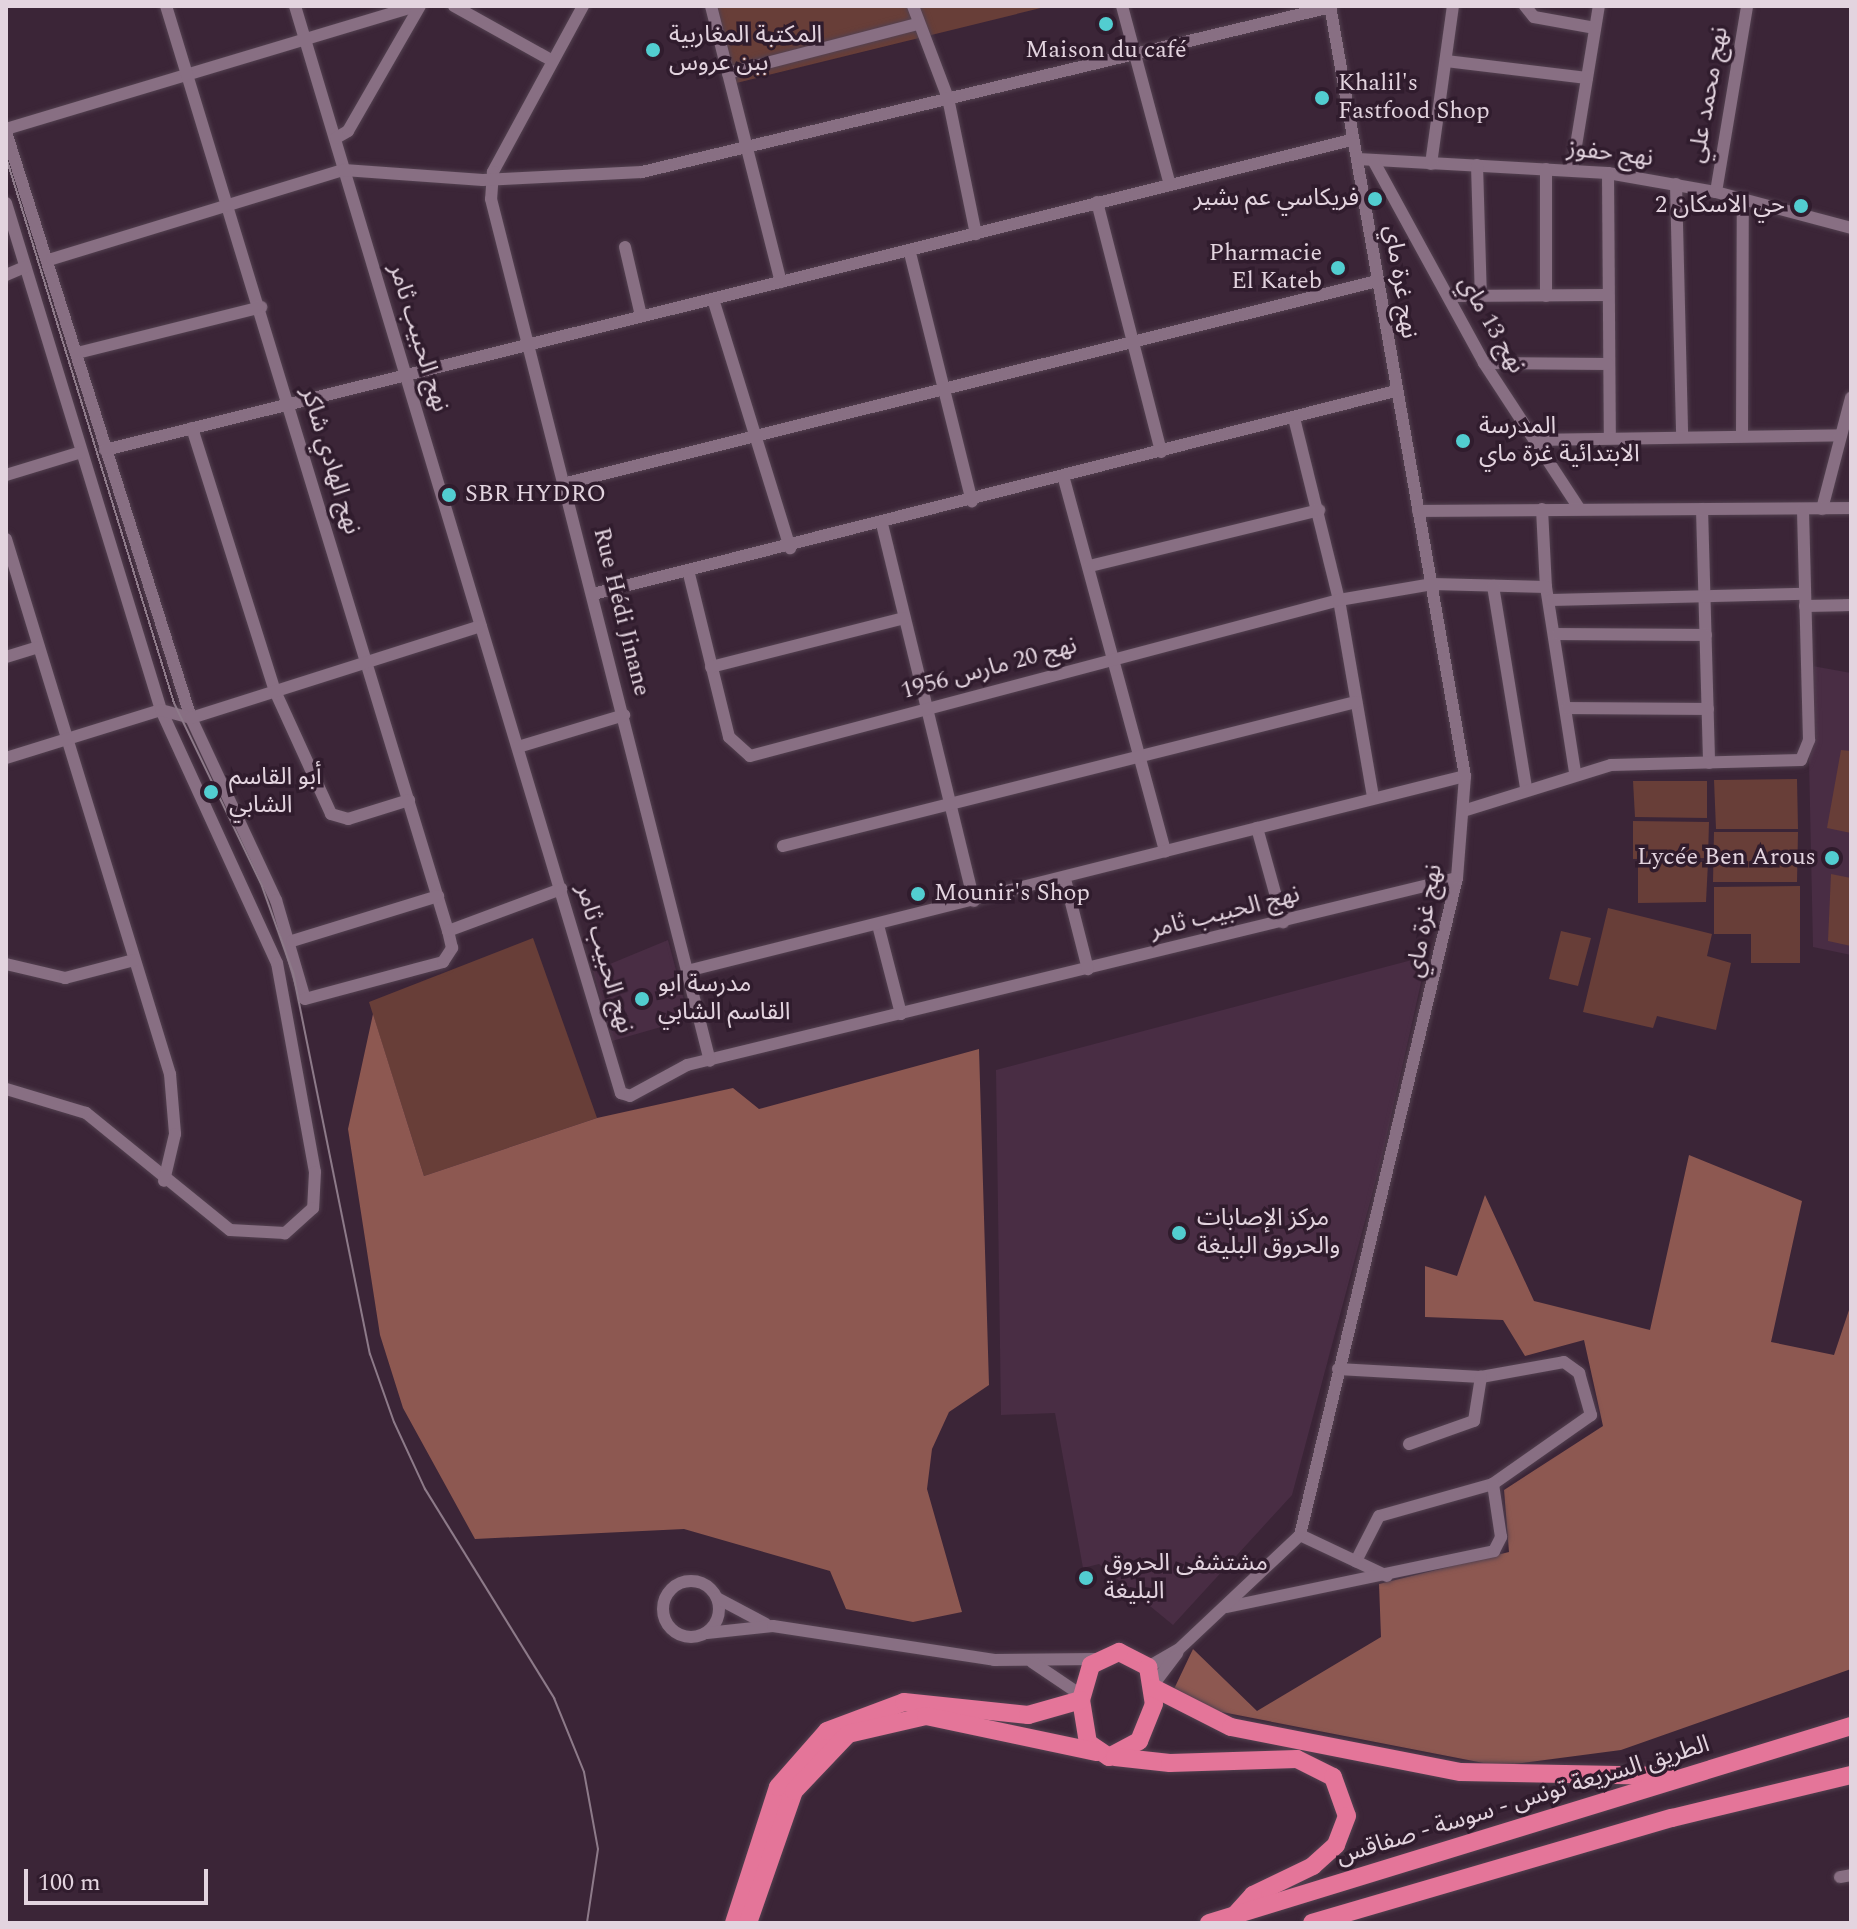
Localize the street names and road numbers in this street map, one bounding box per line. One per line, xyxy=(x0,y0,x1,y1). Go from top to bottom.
street label: نهج محمد علي xyxy=(1683,25,1735,165)
street label: نهج حفوز xyxy=(1565,134,1655,174)
street label: نهج غرة ماي xyxy=(1377,223,1423,341)
street label: نهج الحبيب ثامر xyxy=(382,261,454,415)
street label: نهج 13 ماي xyxy=(1452,271,1530,379)
street label: نهج الهادي شاكر xyxy=(294,384,366,538)
street label: Rue Hédi Jinane xyxy=(586,525,656,699)
street label: نهج 20 مارس 1956 xyxy=(898,632,1080,706)
street label: نهج غرة ماي xyxy=(1401,862,1449,980)
street label: نهج الحبيب ثامر xyxy=(569,881,639,1037)
street label: نهج الحبيب ثامر xyxy=(1147,881,1303,945)
street label: الطريق السريعة تونس - سوسة - صفاقس xyxy=(1333,1730,1713,1872)

